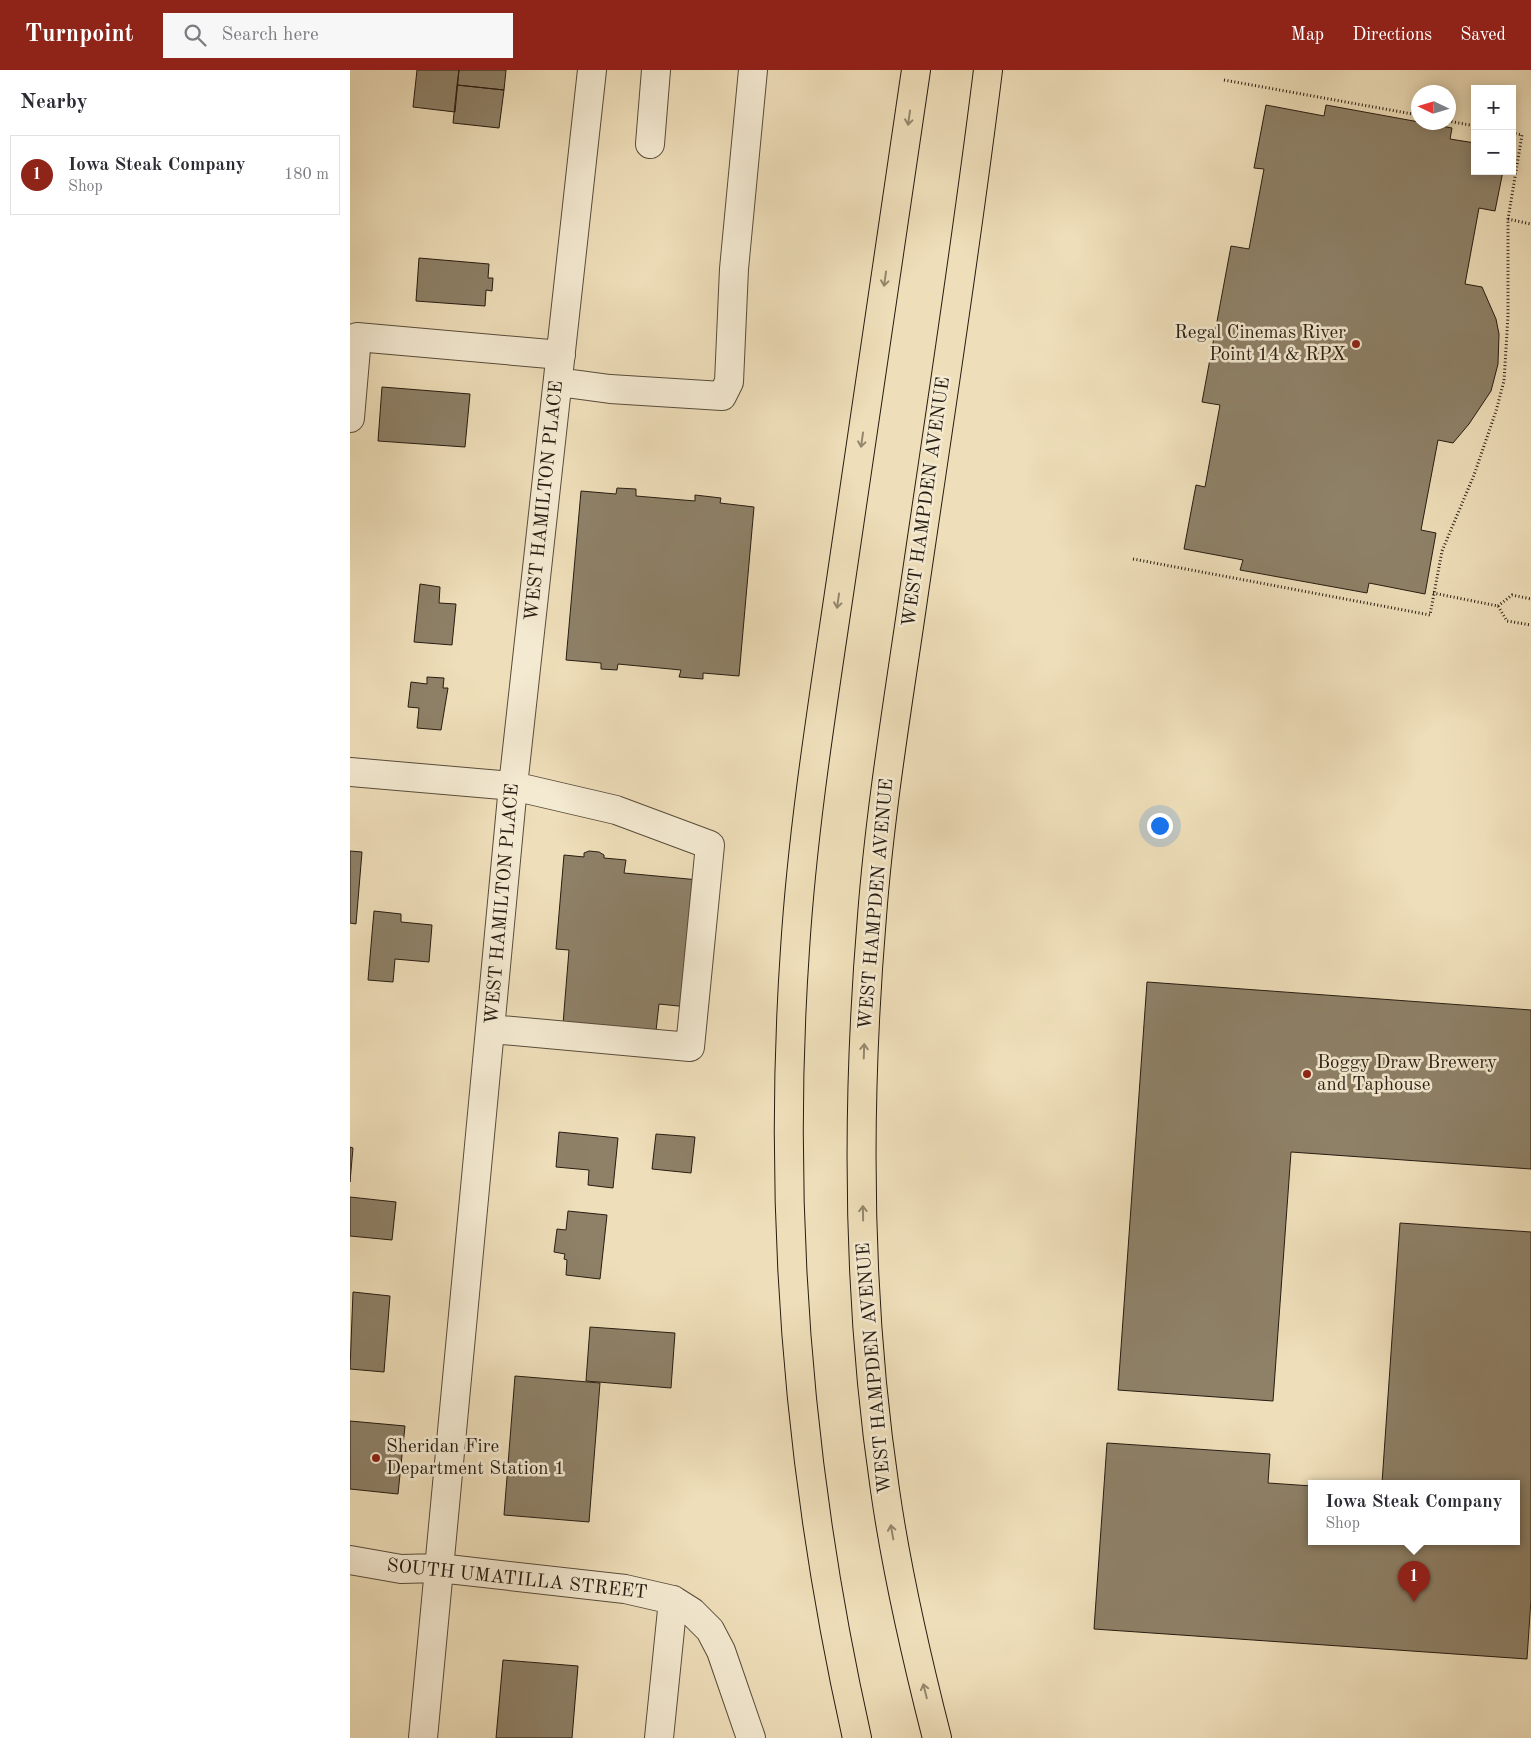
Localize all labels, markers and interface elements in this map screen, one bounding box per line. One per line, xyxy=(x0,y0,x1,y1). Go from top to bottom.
search box xyxy=(163,13,513,58)
icon: search xyxy=(181,21,209,49)
text: Turnpoint xyxy=(25,23,133,47)
text: Search here xyxy=(221,26,319,45)
text: Map xyxy=(1291,26,1324,44)
text: Directions xyxy=(1352,26,1432,44)
text: Saved xyxy=(1460,26,1506,44)
north arrow xyxy=(1411,85,1456,130)
map controls xyxy=(1471,85,1516,175)
button: + xyxy=(1471,85,1516,130)
text: Nearby xyxy=(20,92,88,113)
one-way arrow xyxy=(903,110,913,126)
button: − xyxy=(1471,130,1516,175)
text: Iowa Steak Company xyxy=(68,156,246,175)
text: 1 xyxy=(32,167,42,183)
text: 180 m xyxy=(284,167,329,183)
text: Shop xyxy=(68,179,103,195)
one-way arrow xyxy=(880,271,890,287)
place label: Regal Cinemas River Point 14 & RPX xyxy=(1174,324,1346,365)
marker: Regal Cinemas River Point 14 & RPX xyxy=(1350,338,1362,350)
street label: WEST HAMPDEN AVENUE xyxy=(900,376,954,628)
street label: WEST HAMILTON PLACE xyxy=(523,380,567,622)
one-way arrow xyxy=(856,431,866,447)
one-way arrow xyxy=(833,592,843,608)
street label: WEST HAMPDEN AVENUE xyxy=(857,778,897,1030)
street label: WEST HAMILTON PLACE xyxy=(483,783,523,1025)
your location xyxy=(1147,813,1173,839)
one-way arrow xyxy=(860,1043,869,1059)
place label: Boggy Draw Brewery and Taphouse xyxy=(1317,1054,1497,1095)
marker: Boggy Draw Brewery and Taphouse xyxy=(1301,1068,1313,1080)
one-way arrow xyxy=(858,1206,868,1222)
street label: WEST HAMPDEN AVENUE xyxy=(855,1242,895,1494)
place label: Sheridan Fire Department Station 1 xyxy=(386,1438,565,1479)
marker: Sheridan Fire Department Station 1 xyxy=(370,1452,382,1464)
popup xyxy=(1308,1480,1520,1545)
text: Iowa Steak Company xyxy=(1325,1493,1503,1512)
text: Shop xyxy=(1325,1516,1360,1532)
one-way arrow xyxy=(886,1524,896,1540)
street label: SOUTH UMATILLA STREET xyxy=(386,1557,648,1603)
pin: 1 xyxy=(1398,1561,1430,1602)
one-way arrow xyxy=(920,1683,929,1699)

